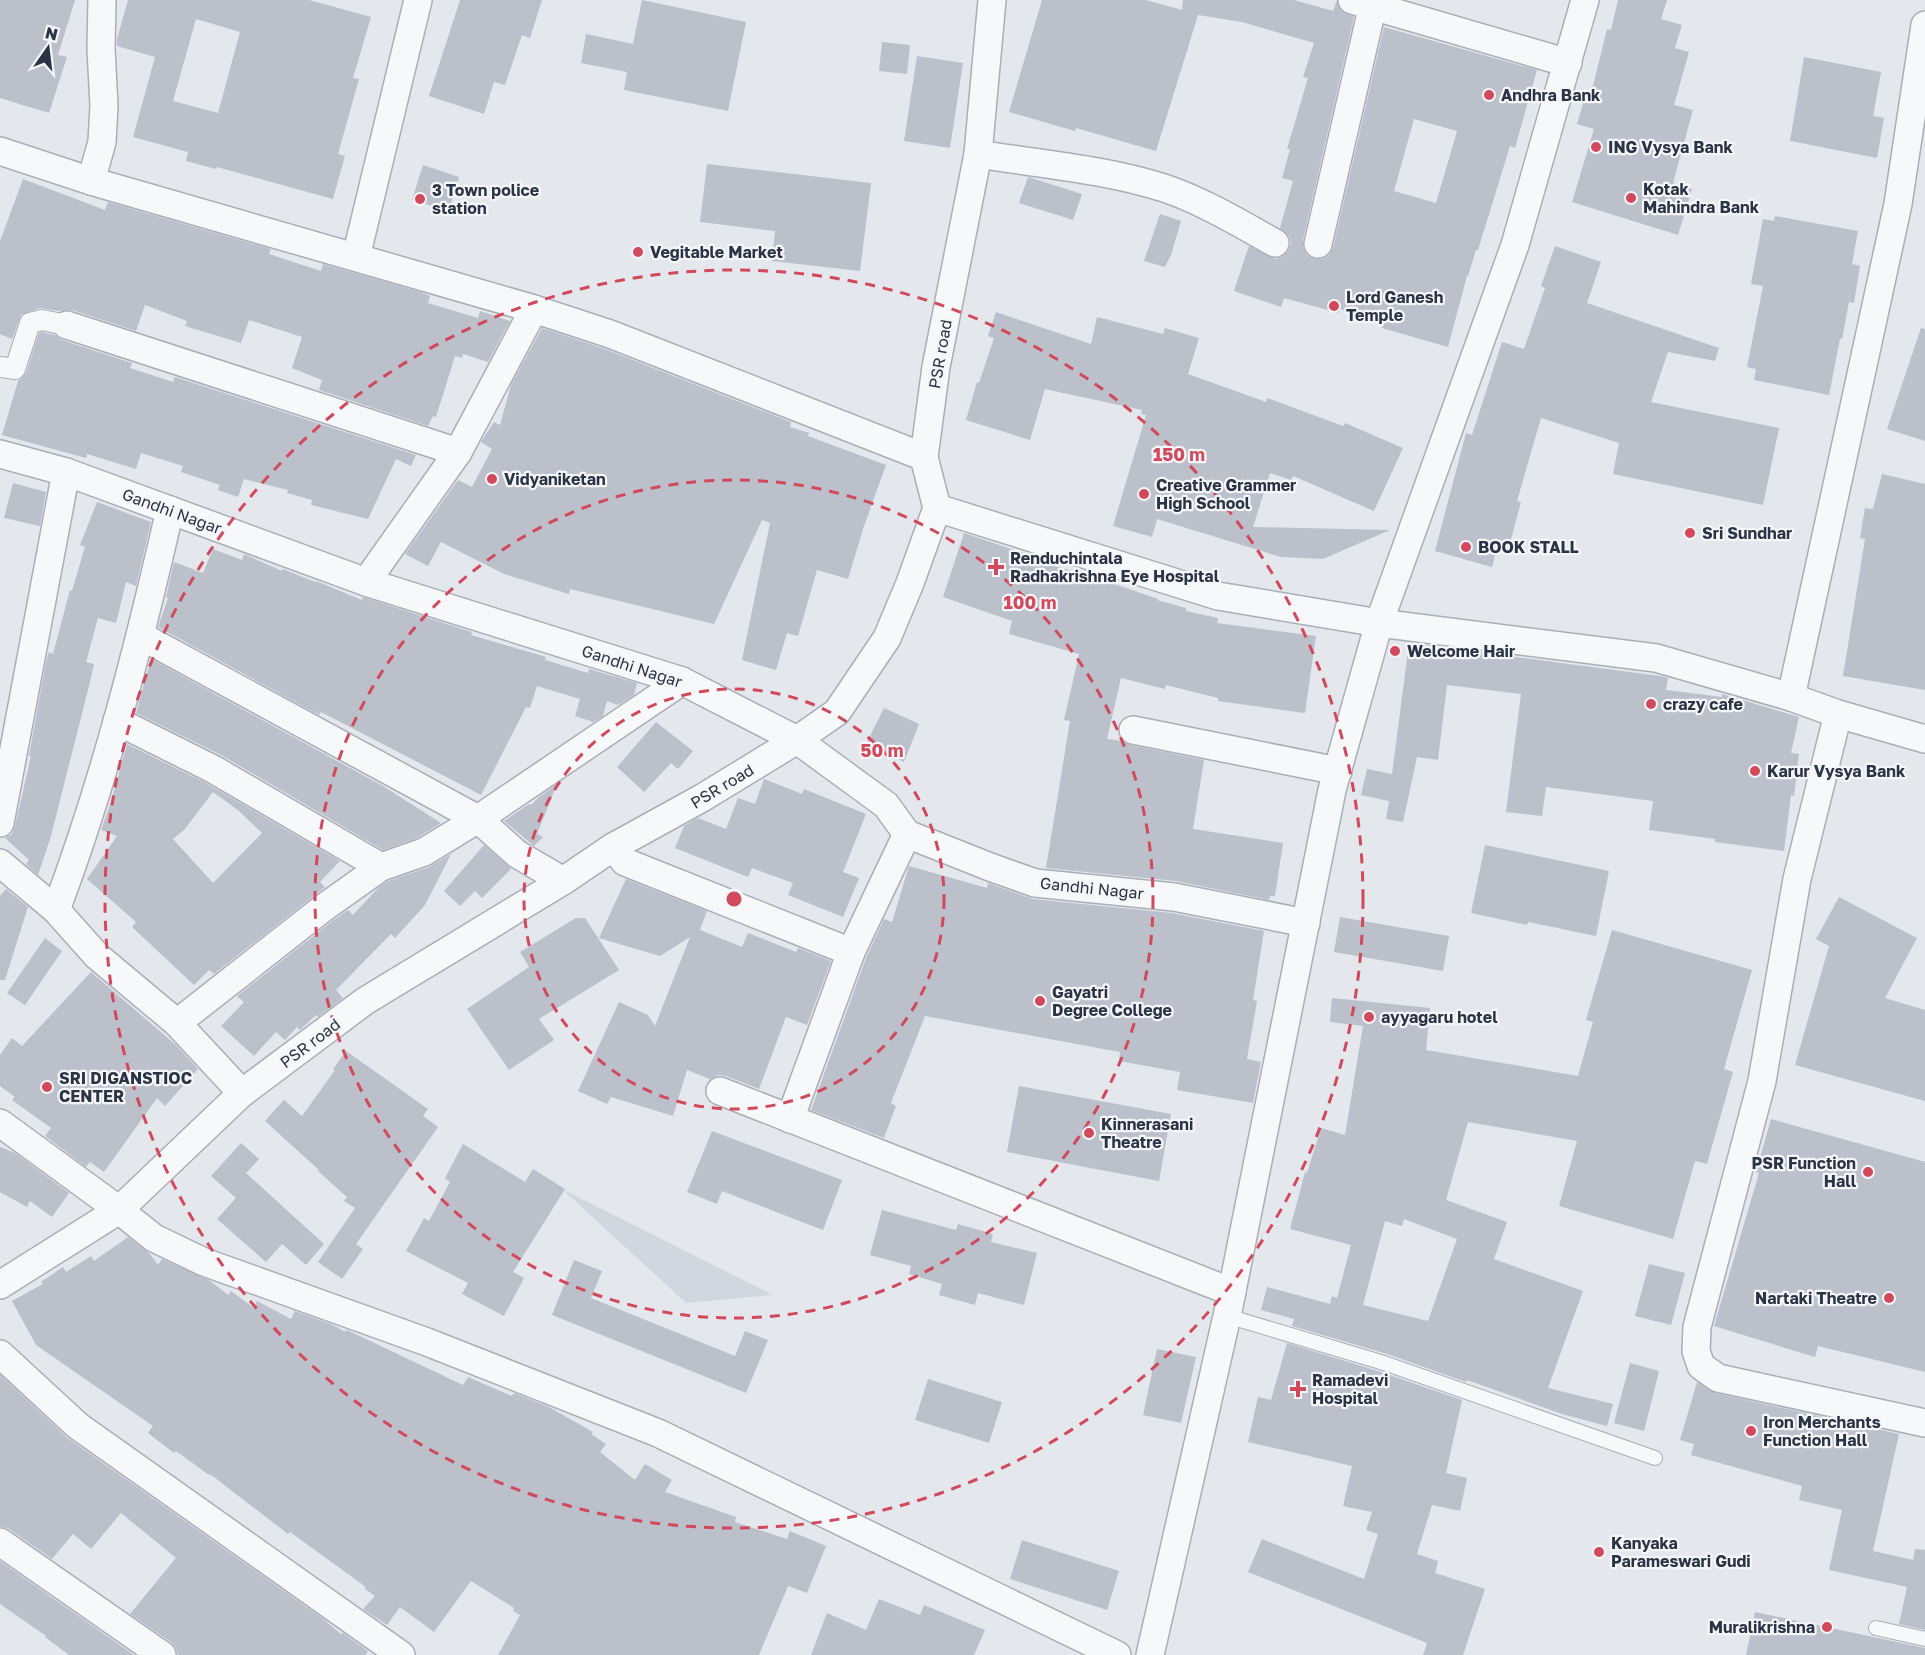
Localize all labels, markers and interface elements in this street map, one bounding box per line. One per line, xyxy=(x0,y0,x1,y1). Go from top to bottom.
north arrow xyxy=(18,18,78,78)
text: N xyxy=(43,22,60,45)
place label: Andhra Bank xyxy=(1501,85,1601,105)
marker: Andhra Bank xyxy=(1482,88,1496,102)
place label: ING Vysya Bank xyxy=(1608,137,1734,157)
marker: ING Vysya Bank xyxy=(1589,140,1603,154)
place label: Kotak Mahindra Bank xyxy=(1643,179,1760,217)
place label: 3 Town police station xyxy=(432,180,539,218)
marker: Kotak Mahindra Bank xyxy=(1624,191,1638,205)
marker: 3 Town police station xyxy=(413,192,427,206)
place label: Vegitable Market xyxy=(650,242,783,262)
marker: Vegitable Market xyxy=(631,245,645,259)
place label: Lord Ganesh Temple xyxy=(1346,287,1443,325)
marker: Lord Ganesh Temple xyxy=(1327,299,1341,313)
street label: PSR road xyxy=(924,318,956,390)
text: 150 m xyxy=(1153,443,1205,465)
place label: Vidyaniketan xyxy=(504,469,606,489)
marker: Vidyaniketan xyxy=(485,472,499,486)
place label: Creative Grammer High School xyxy=(1156,475,1296,513)
street label: Gandhi Nagar xyxy=(120,484,224,538)
marker: Creative Grammer High School xyxy=(1137,487,1151,501)
place label: Sri Sundhar xyxy=(1702,523,1792,543)
marker: Sri Sundhar xyxy=(1683,526,1697,540)
place label: BOOK STALL xyxy=(1478,537,1579,557)
marker: BOOK STALL xyxy=(1459,540,1473,554)
place label: Renduchintala Radhakrishna Eye Hospital xyxy=(1010,548,1220,586)
marker: Renduchintala Radhakrishna Eye Hospital xyxy=(987,558,1005,576)
text: 100 m xyxy=(1004,591,1056,613)
street label: Gandhi Nagar xyxy=(579,640,685,692)
place label: Welcome Hair xyxy=(1407,641,1515,661)
marker: Welcome Hair xyxy=(1388,644,1402,658)
place label: crazy cafe xyxy=(1663,694,1743,714)
marker: crazy cafe xyxy=(1644,697,1658,711)
text: 50 m xyxy=(861,739,903,761)
street label: PSR road xyxy=(687,759,757,813)
place label: Karur Vysya Bank xyxy=(1767,761,1906,781)
marker: Karur Vysya Bank xyxy=(1748,764,1762,778)
street label: Gandhi Nagar xyxy=(1039,873,1145,903)
centre of rings xyxy=(724,889,744,909)
place label: Gayatri Degree College xyxy=(1052,982,1172,1020)
marker: Gayatri Degree College xyxy=(1033,994,1047,1008)
place label: ayyagaru hotel xyxy=(1381,1007,1498,1027)
marker: ayyagaru hotel xyxy=(1362,1010,1376,1024)
street label: PSR road xyxy=(276,1014,344,1072)
place label: SRI DIGANSTIOC CENTER xyxy=(59,1068,192,1106)
marker: SRI DIGANSTIOC CENTER xyxy=(40,1080,54,1094)
place label: Kinnerasani Theatre xyxy=(1101,1114,1193,1152)
marker: Kinnerasani Theatre xyxy=(1082,1126,1096,1140)
place label: PSR Function Hall xyxy=(1752,1153,1857,1191)
marker: PSR Function Hall xyxy=(1861,1165,1875,1179)
place label: Nartaki Theatre xyxy=(1755,1288,1877,1308)
marker: Nartaki Theatre xyxy=(1882,1291,1896,1305)
place label: Ramadevi Hospital xyxy=(1312,1370,1388,1408)
marker: Ramadevi Hospital xyxy=(1289,1380,1307,1398)
place label: Iron Merchants Function Hall xyxy=(1763,1412,1881,1450)
marker: Iron Merchants Function Hall xyxy=(1744,1424,1758,1438)
place label: Kanyaka Parameswari Gudi xyxy=(1611,1533,1751,1571)
marker: Kanyaka Parameswari Gudi xyxy=(1592,1545,1606,1559)
place label: Muralikrishna xyxy=(1709,1617,1815,1637)
marker: Muralikrishna xyxy=(1820,1620,1834,1634)

